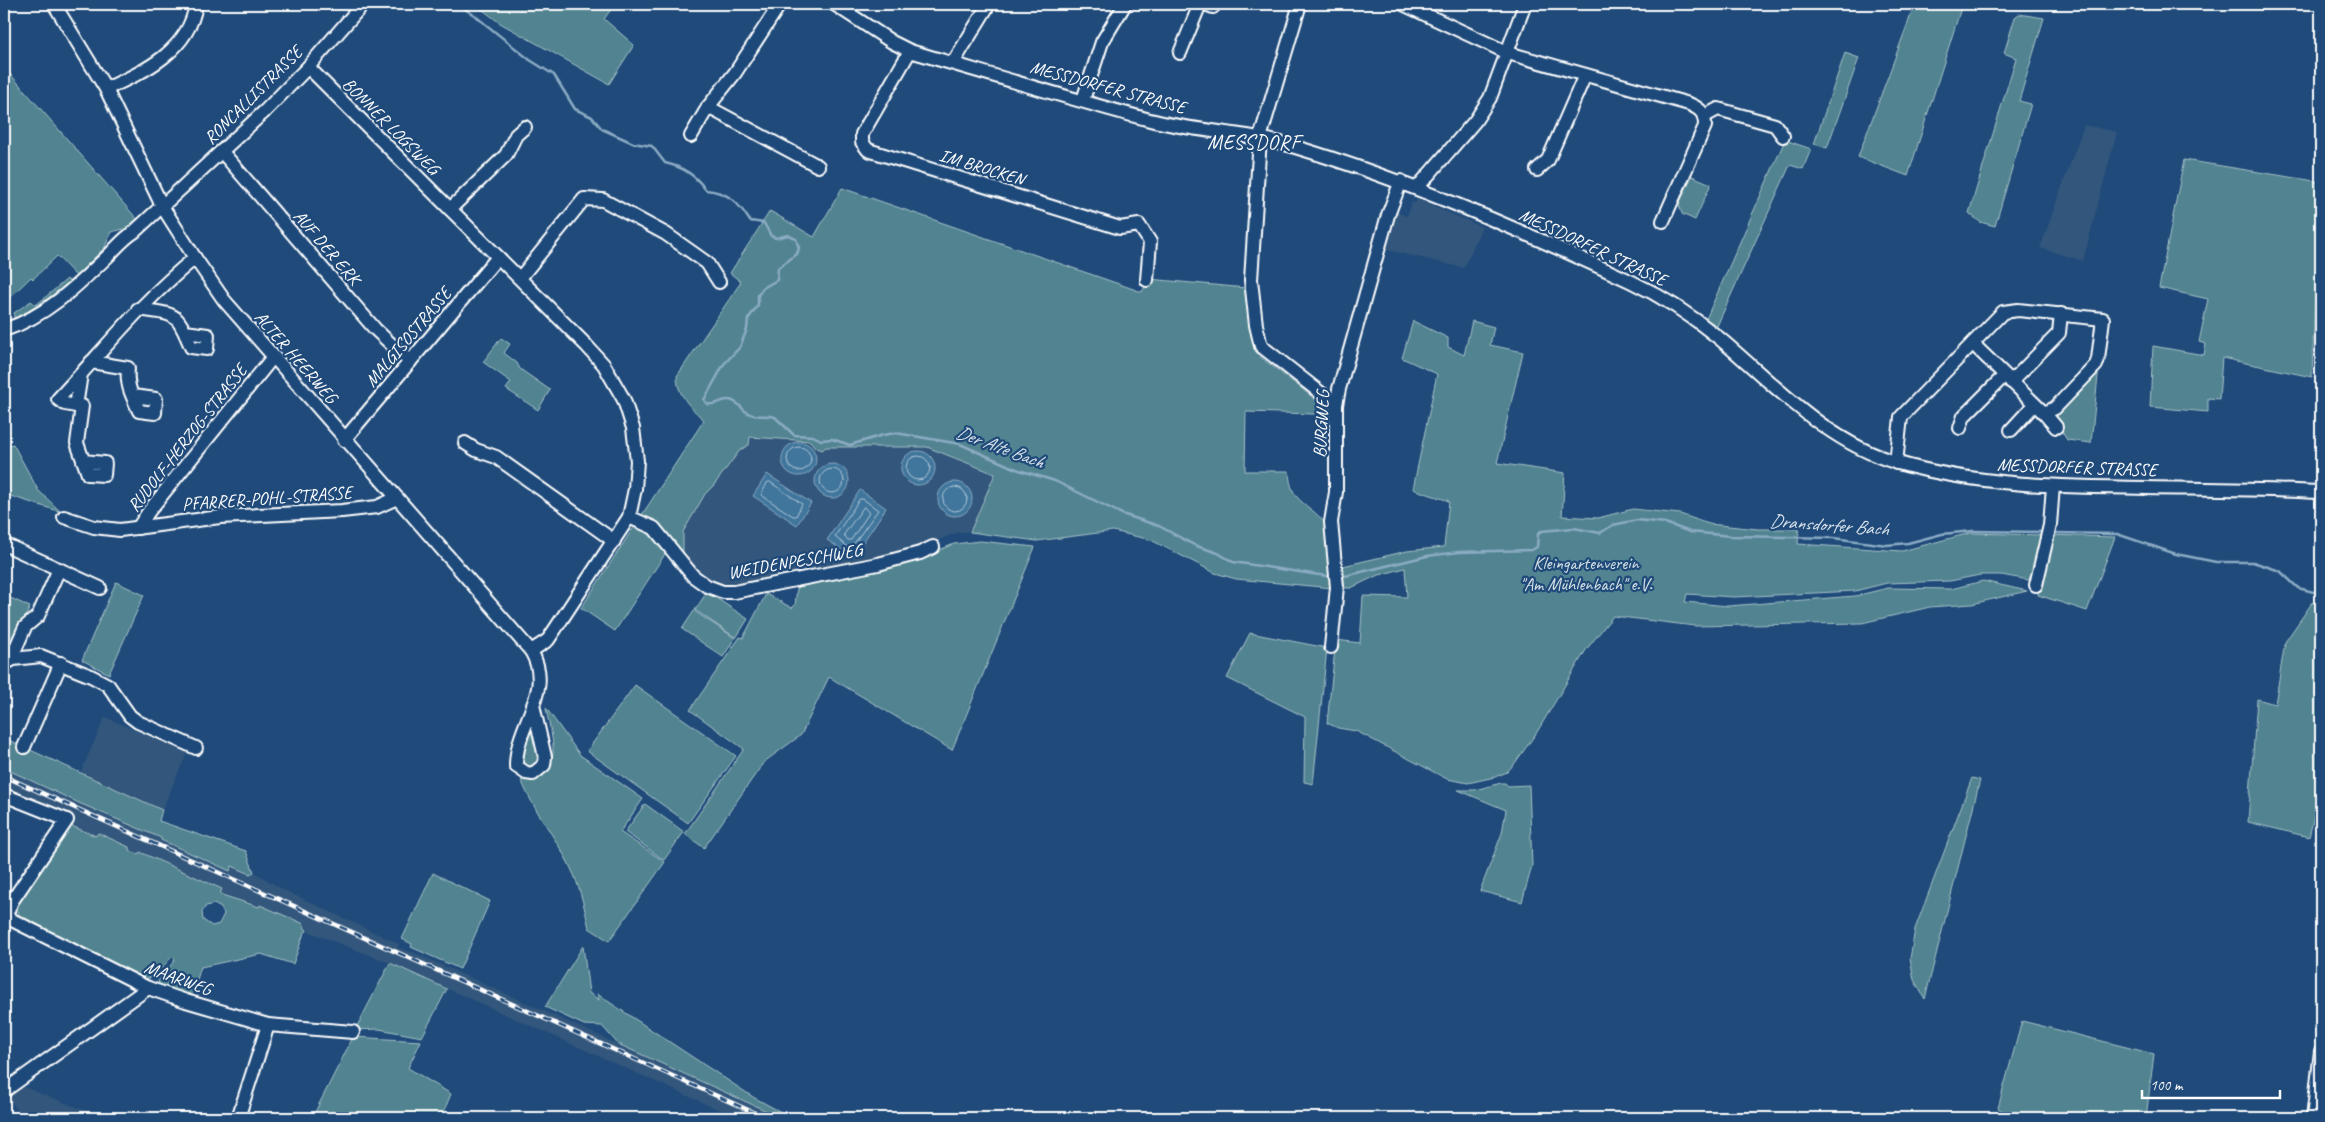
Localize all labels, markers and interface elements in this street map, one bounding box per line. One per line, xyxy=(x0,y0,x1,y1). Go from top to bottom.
street label: RONCALLISTRASSE xyxy=(199,40,308,149)
street label: MESSDORFER STRASSE xyxy=(1028,56,1190,119)
street label: BONNER LOGSWEG xyxy=(338,73,446,181)
district label: MESSDORF xyxy=(1207,130,1304,155)
street label: IM BROCKEN xyxy=(937,144,1030,191)
street label: MESSDORFER STRASSE xyxy=(1516,203,1672,292)
street label: AUF DER ERK xyxy=(289,205,367,291)
street label: MALGISOSTRASSE xyxy=(360,281,457,391)
street label: ALTER HEERWEG xyxy=(250,306,343,409)
street label: RUDOLF-HERZOG-STRASSE xyxy=(123,358,253,516)
street label: BURGWEG xyxy=(1308,388,1334,458)
water label: Der Alte Bach xyxy=(953,420,1048,474)
street label: MESSDORFER STRASSE xyxy=(1997,453,2159,481)
street label: PFARRER-POHL-STRASSE xyxy=(181,481,355,515)
water label: Dransdorfer Bach xyxy=(1769,509,1891,541)
street label: WEIDENPESCHWEG xyxy=(726,538,867,584)
park label: Kleingartenverein "Am Mühlenbach" e.V. xyxy=(1520,552,1653,595)
street label: MAARWEG xyxy=(142,956,217,1001)
scale bar xyxy=(2142,1067,2280,1099)
text: 100 m xyxy=(2150,1076,2184,1095)

